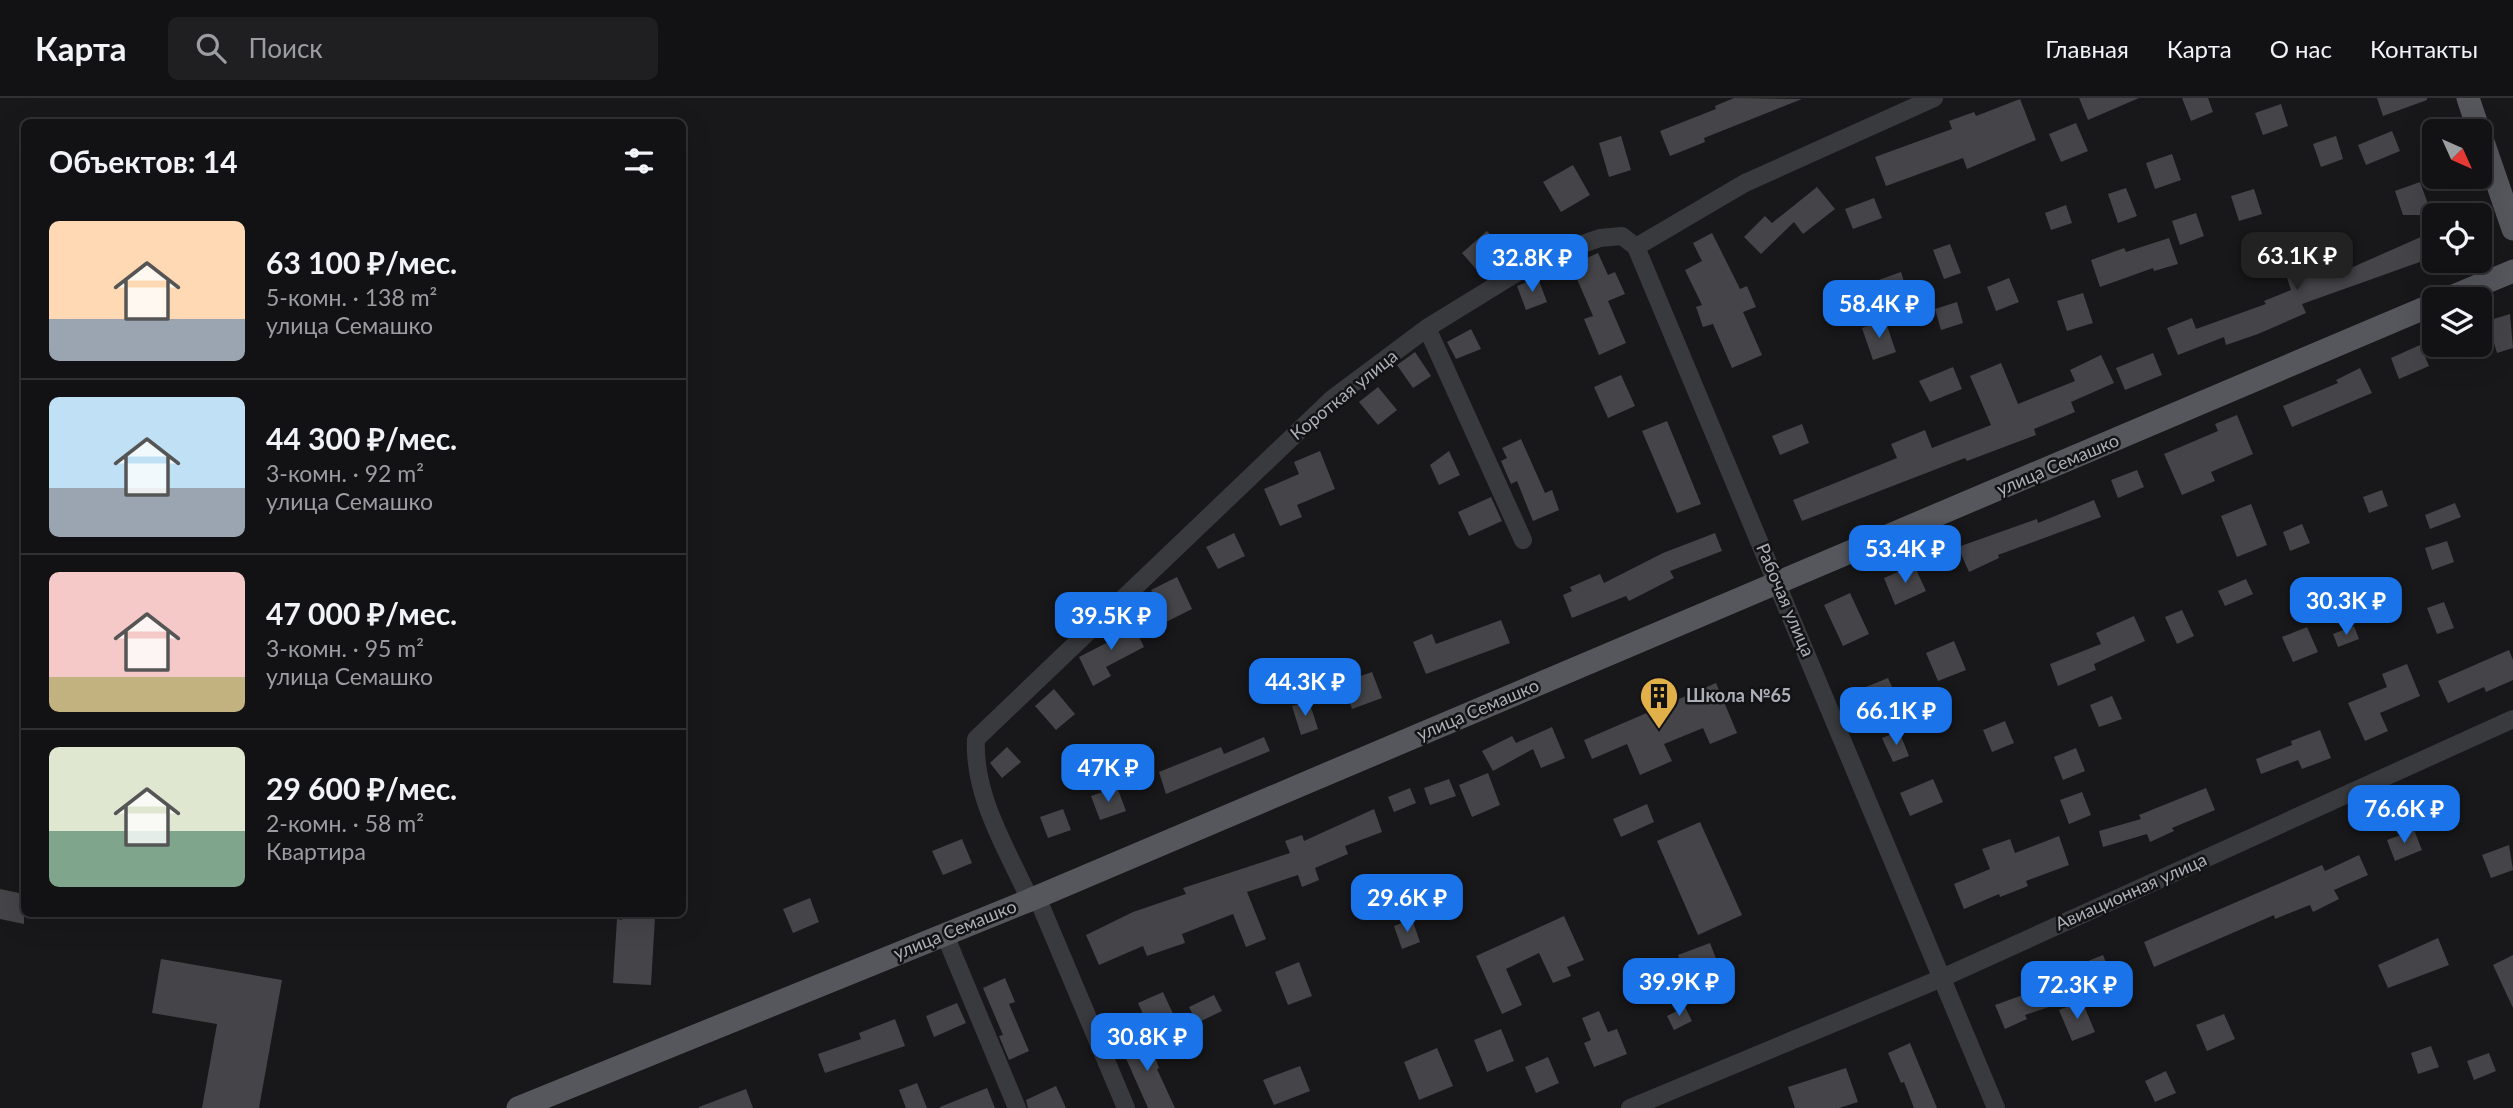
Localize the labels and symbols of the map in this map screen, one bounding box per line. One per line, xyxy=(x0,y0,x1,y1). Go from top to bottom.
north arrow xyxy=(2422,119,2492,189)
pin: 63.1K ₽ xyxy=(2232,232,2362,292)
pin: 32.8K ₽ xyxy=(1467,234,1597,294)
pin: 58.4K ₽ xyxy=(1814,280,1944,340)
street label: Короткая улица xyxy=(1285,344,1401,444)
street label: улица Семашко xyxy=(1993,428,2122,500)
pin: 53.4K ₽ xyxy=(1840,526,1970,585)
street label: Рабочая улица xyxy=(1752,540,1820,660)
pin: 30.3K ₽ xyxy=(2281,578,2411,637)
pin: 39.5K ₽ xyxy=(1046,592,1176,652)
pin: 44.3K ₽ xyxy=(1240,658,1370,718)
street label: улица Семашко xyxy=(1413,673,1542,745)
building icon: Школа №65 xyxy=(1638,675,1680,730)
place label: Школа №65 xyxy=(1686,684,1791,706)
pin: 66.1K ₽ xyxy=(1831,688,1961,747)
pin: 47K ₽ xyxy=(1059,744,1157,804)
pin: 76.6K ₽ xyxy=(2339,786,2469,845)
street label: Авиационная улица xyxy=(2051,848,2210,934)
pin: 29.6K ₽ xyxy=(1342,874,1472,934)
street label: улица Семашко xyxy=(890,894,1019,964)
pin: 39.9K ₽ xyxy=(1614,958,1744,1018)
pin: 72.3K ₽ xyxy=(2012,962,2142,1021)
pin: 30.8K ₽ xyxy=(1082,1014,1212,1073)

